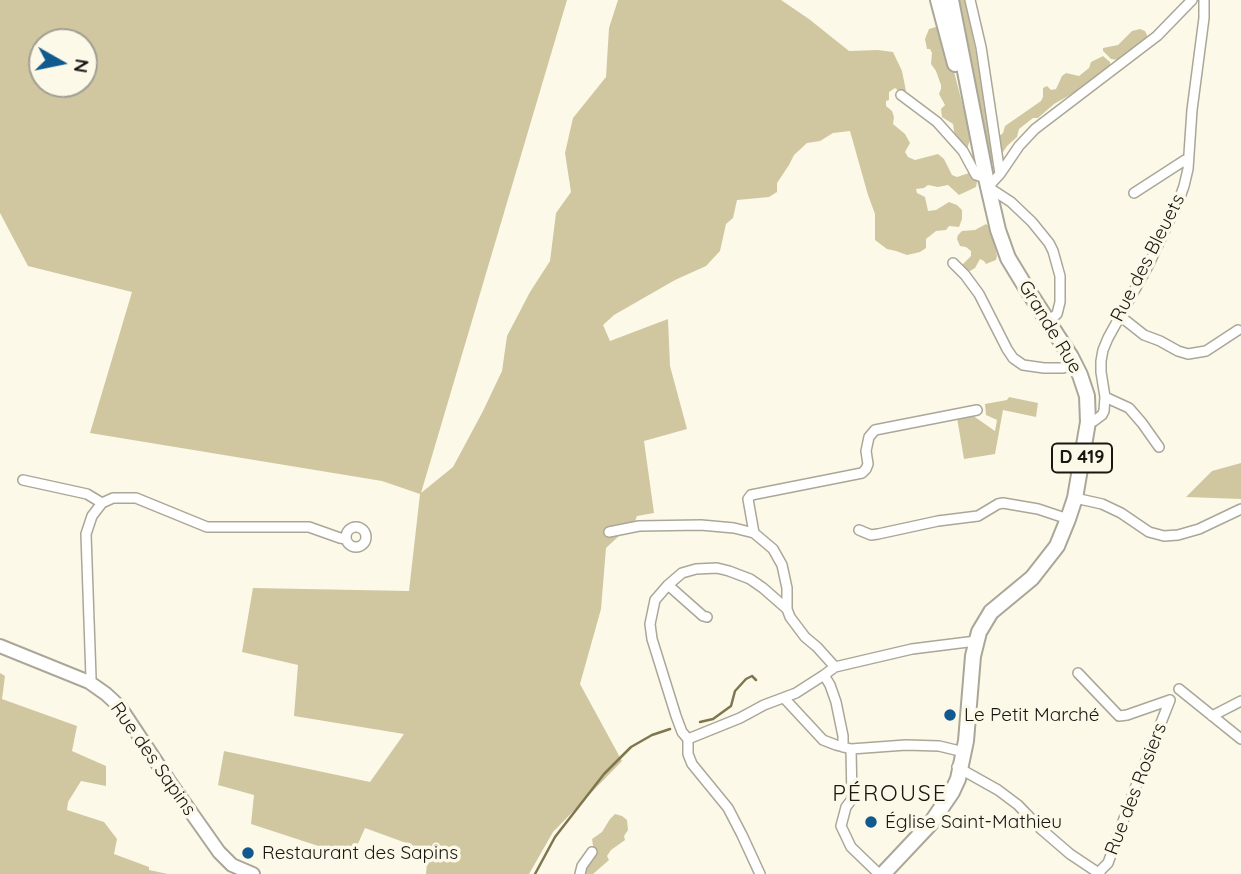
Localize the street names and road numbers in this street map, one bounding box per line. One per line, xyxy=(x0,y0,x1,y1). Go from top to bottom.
street label: Rue des Bleuets xyxy=(1106,190,1190,326)
street label: Grande Rue xyxy=(1013,276,1087,378)
road number: D 419 xyxy=(1052,444,1112,472)
street label: Rue des Sapins xyxy=(105,698,201,820)
street label: Rue des Rosiers xyxy=(1100,720,1172,858)

